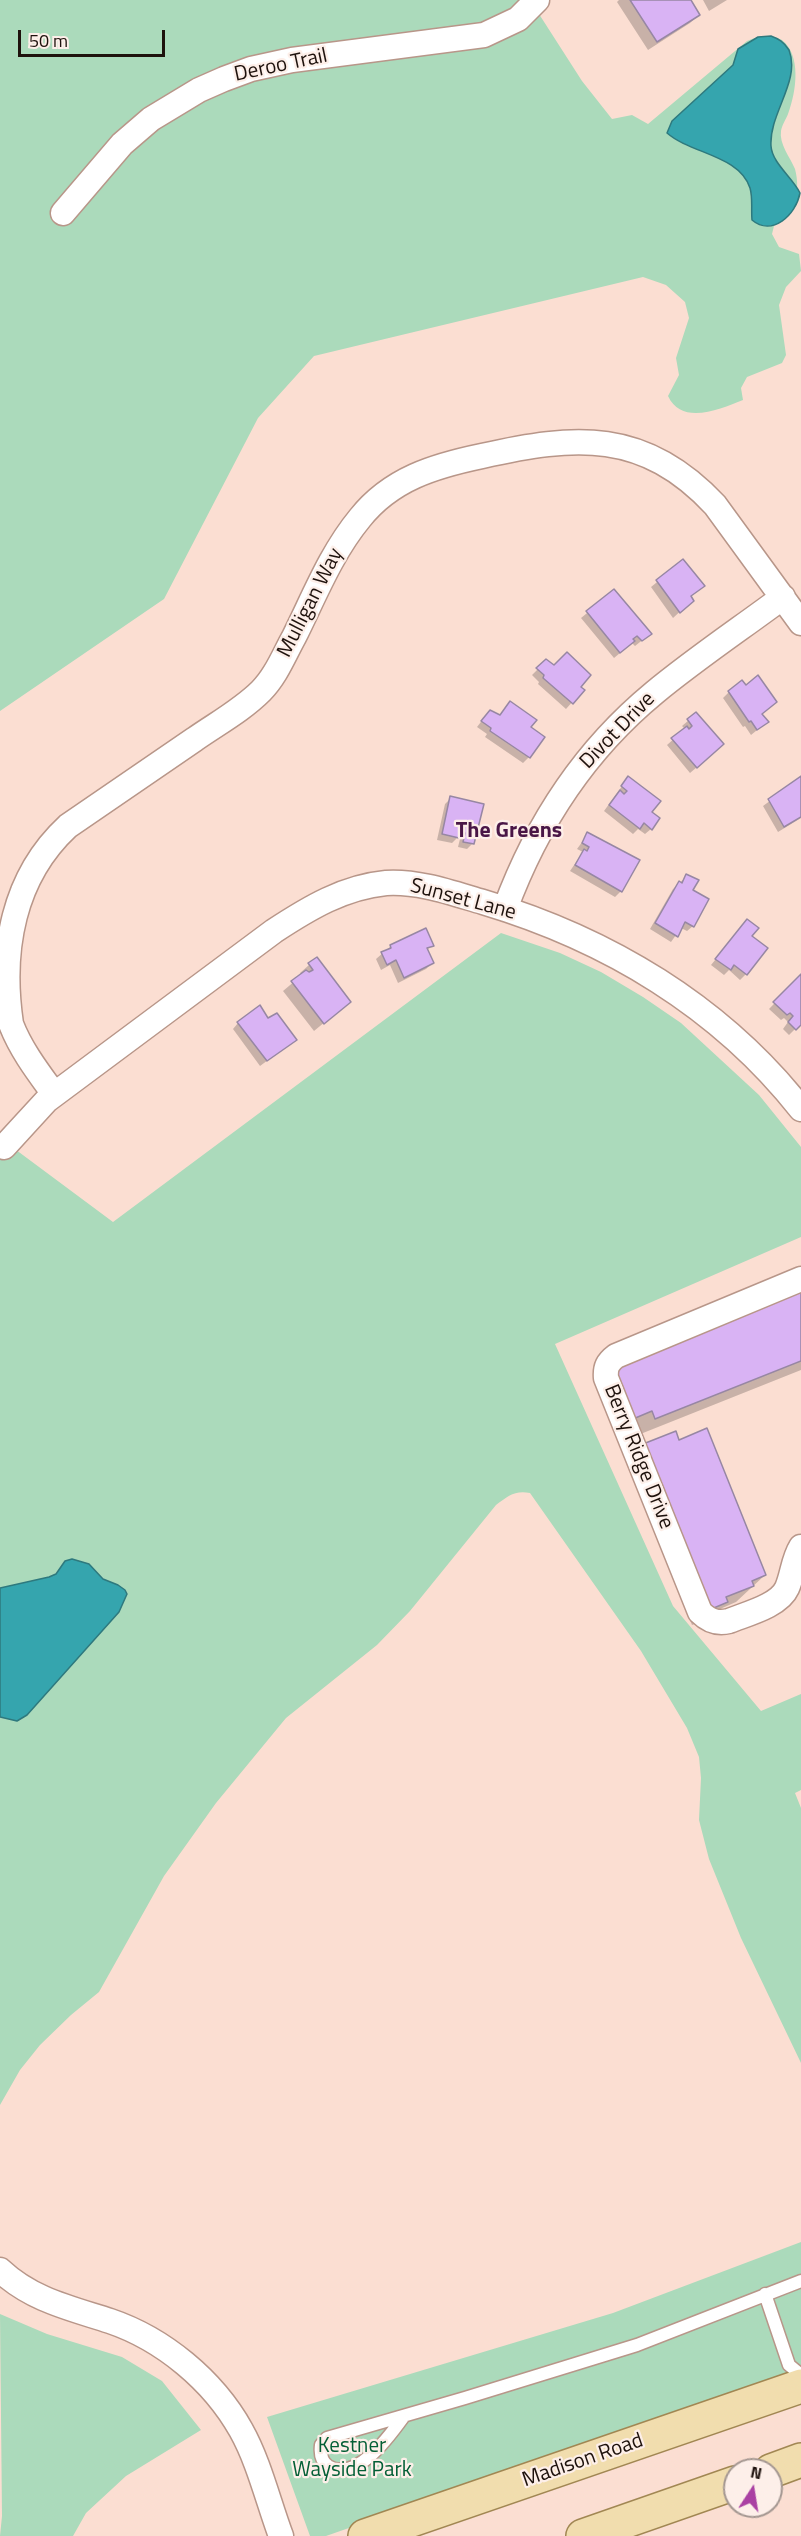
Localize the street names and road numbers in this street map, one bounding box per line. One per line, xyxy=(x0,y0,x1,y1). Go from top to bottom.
street label: Deroo Trail xyxy=(232,44,330,88)
street label: Mulligan Way xyxy=(273,544,349,662)
street label: Divot Drive xyxy=(575,687,661,775)
street label: Sunset Lane xyxy=(407,874,519,926)
street label: Berry Ridge Drive xyxy=(598,1381,678,1533)
street label: Madison Road xyxy=(519,2429,647,2493)

